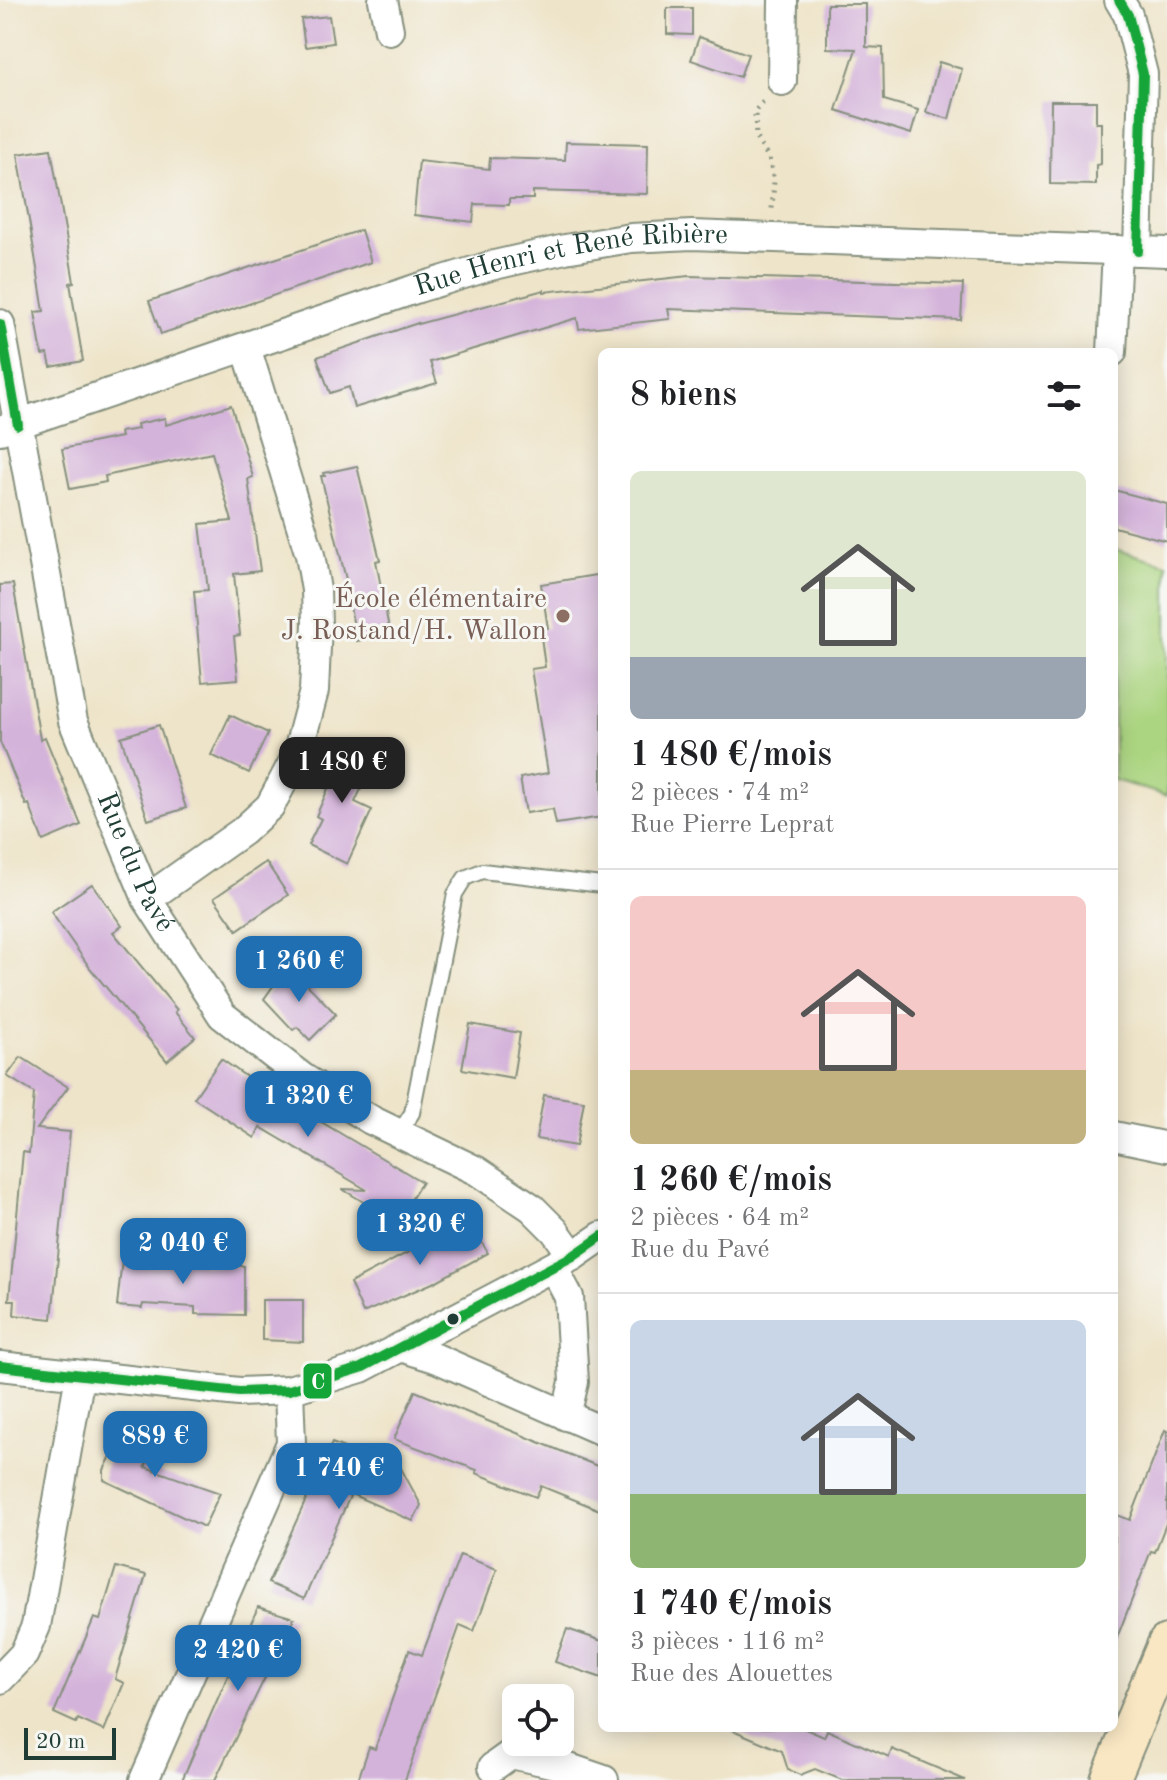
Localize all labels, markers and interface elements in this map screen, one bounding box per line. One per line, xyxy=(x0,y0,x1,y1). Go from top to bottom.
street label: Rue Henri et René Ribière xyxy=(411,221,728,302)
icon: filters xyxy=(1042,374,1086,418)
text: 8 biens xyxy=(630,379,737,413)
icon: home xyxy=(786,523,930,667)
place label: École élémentaire J. Rostand/H. Wallon xyxy=(281,581,547,646)
marker: École élémentaire J. Rostand/H. Wallon xyxy=(554,607,572,625)
pin: 1 480 € xyxy=(268,737,416,805)
text: 1 480 €/mois xyxy=(630,739,832,773)
text: 1 480 € xyxy=(297,750,387,776)
text: 2 pièces · 74 m² xyxy=(630,780,809,806)
street label: Rue du Pavé xyxy=(90,789,179,937)
text: Rue Pierre Leprat xyxy=(630,812,834,838)
pin: 1 260 € xyxy=(225,936,373,1004)
icon: home xyxy=(786,948,930,1092)
text: 1 260 € xyxy=(254,949,344,975)
pin: 1 320 € xyxy=(234,1071,382,1139)
text: 1 320 € xyxy=(263,1084,353,1110)
text: 1 260 €/mois xyxy=(630,1164,832,1198)
pin: 1 320 € xyxy=(346,1199,494,1267)
text: 2 pièces · 64 m² xyxy=(630,1205,809,1231)
text: 1 320 € xyxy=(375,1212,465,1238)
pin: 2 040 € xyxy=(109,1218,257,1286)
text: 2 040 € xyxy=(138,1231,228,1257)
text: Rue du Pavé xyxy=(630,1237,770,1263)
unlabelled marker xyxy=(445,1311,461,1327)
line badge: C xyxy=(302,1362,333,1400)
text: C xyxy=(311,1372,325,1394)
icon: home xyxy=(786,1372,930,1516)
pin: 889 € xyxy=(99,1411,211,1479)
text: 889 € xyxy=(121,1424,189,1450)
pin: 1 740 € xyxy=(265,1443,413,1511)
text: 1 740 € xyxy=(294,1456,384,1482)
text: 1 740 €/mois xyxy=(630,1588,832,1622)
pin: 2 420 € xyxy=(164,1625,312,1693)
text: 3 pièces · 116 m² xyxy=(630,1629,824,1655)
text: 2 420 € xyxy=(193,1638,283,1664)
text: Rue des Alouettes xyxy=(630,1661,833,1687)
map controls xyxy=(502,1684,574,1756)
button: locate xyxy=(502,1684,574,1756)
scale bar xyxy=(24,1724,116,1760)
text: 20 m xyxy=(36,1731,85,1753)

